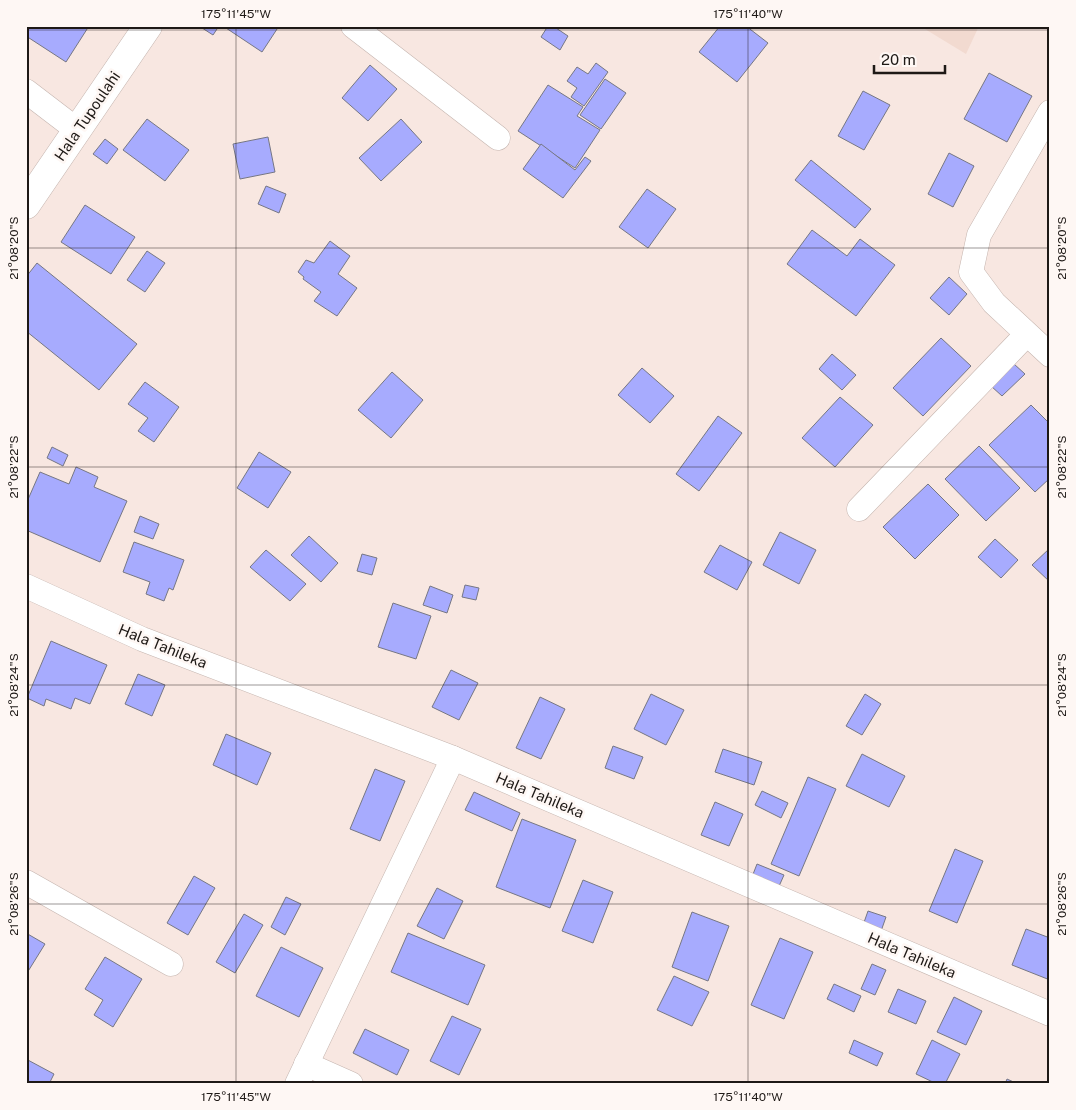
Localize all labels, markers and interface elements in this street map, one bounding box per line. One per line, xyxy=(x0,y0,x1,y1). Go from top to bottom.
text: 175°11'45"W xyxy=(201,7,271,21)
text: 175°11'40"W xyxy=(713,7,783,21)
scale bar xyxy=(874,42,945,74)
text: 20 m xyxy=(881,51,916,68)
street label: Hala Tupoulahi xyxy=(51,68,123,164)
text: 21°08'20"S xyxy=(7,216,21,280)
text: 21°08'20"S xyxy=(1055,216,1069,280)
text: 21°08'22"S xyxy=(7,435,21,499)
text: 21°08'22"S xyxy=(1055,435,1069,499)
street label: Hala Tahileka xyxy=(116,620,210,672)
text: 21°08'24"S xyxy=(7,653,21,717)
text: 21°08'24"S xyxy=(1055,653,1069,717)
street label: Hala Tahileka xyxy=(493,769,587,821)
text: 21°08'26"S xyxy=(7,872,21,936)
text: 21°08'26"S xyxy=(1055,872,1069,936)
street label: Hala Tahileka xyxy=(865,929,959,981)
text: 175°11'45"W xyxy=(201,1090,271,1104)
text: 175°11'40"W xyxy=(713,1090,783,1104)

